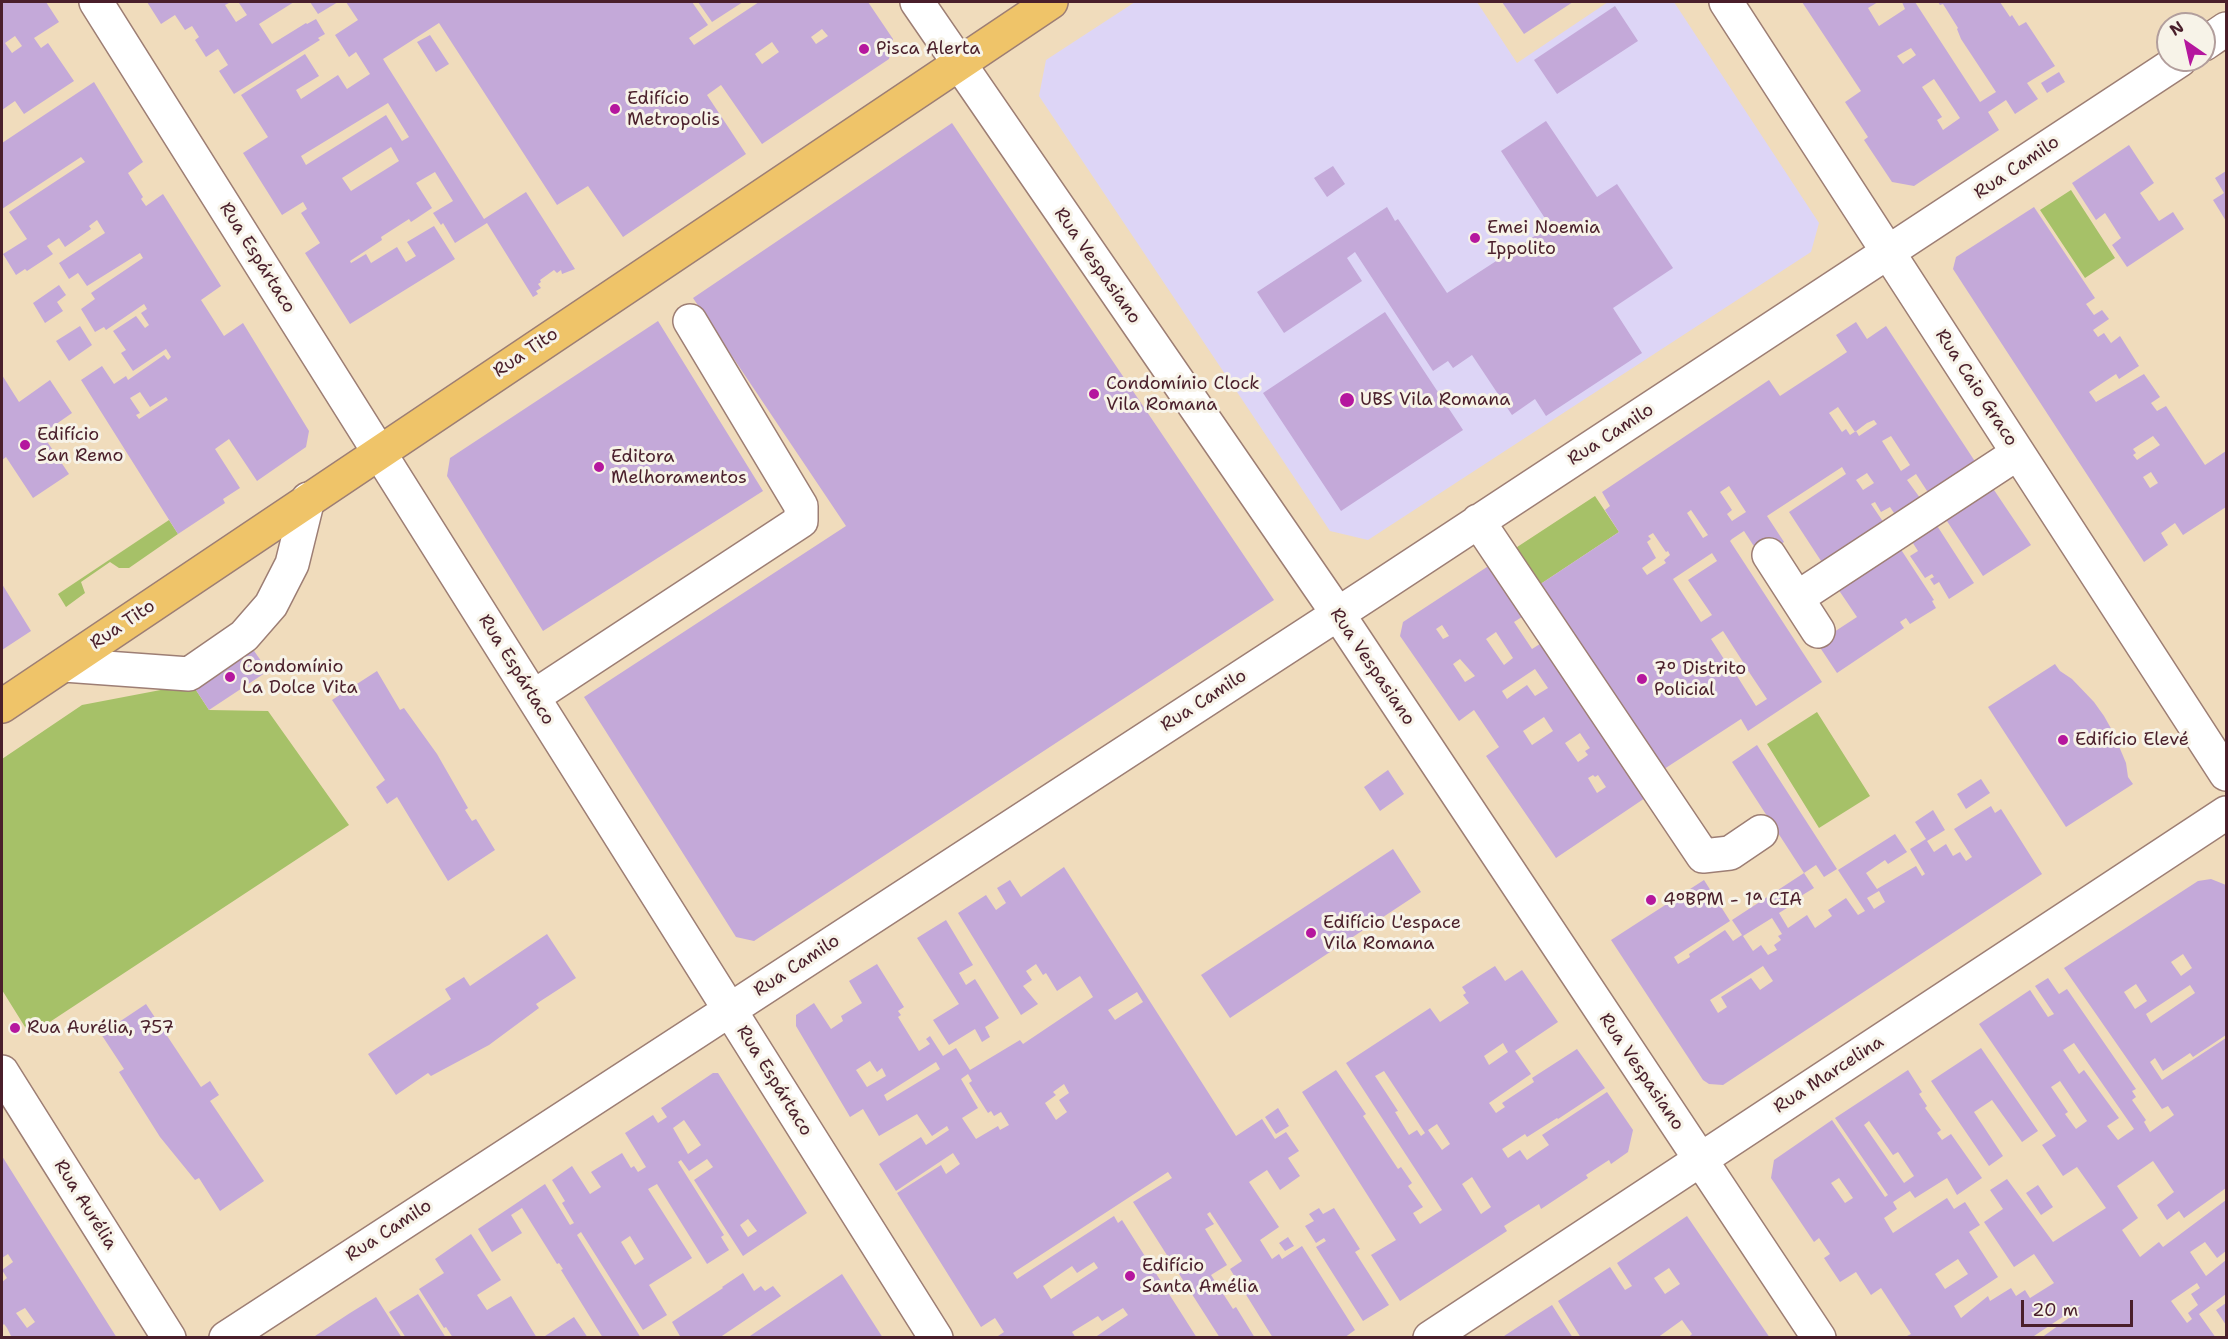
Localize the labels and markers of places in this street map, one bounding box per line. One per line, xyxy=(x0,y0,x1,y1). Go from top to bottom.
place label: Pisca Alerta xyxy=(876,38,980,60)
marker: Pisca Alerta xyxy=(857,42,871,56)
place label: Edifício Metropolis xyxy=(627,88,720,130)
marker: Edifício Metropolis xyxy=(608,102,622,116)
place label: Emei Noemia Ippolito xyxy=(1487,217,1600,260)
marker: Emei Noemia Ippolito xyxy=(1468,231,1482,245)
place label: Condomínio Clock Vila Romana xyxy=(1106,373,1260,416)
marker: Condomínio Clock Vila Romana xyxy=(1087,387,1101,401)
place label: UBS Vila Romana xyxy=(1360,389,1510,411)
marker: UBS Vila Romana xyxy=(1338,391,1356,409)
place label: Edifício San Remo xyxy=(37,424,123,466)
marker: Edifício San Remo xyxy=(18,438,32,452)
place label: Editora Melhoramentos xyxy=(611,446,747,488)
marker: Editora Melhoramentos xyxy=(592,460,606,474)
place label: Condomínio La Dolce Vita xyxy=(242,656,358,698)
place label: 7º Distrito Policial xyxy=(1654,658,1746,700)
marker: Condomínio La Dolce Vita xyxy=(223,670,237,684)
marker: 7º Distrito Policial xyxy=(1635,672,1649,686)
place label: Edifício Elevé xyxy=(2075,729,2189,751)
marker: Edifício Elevé xyxy=(2056,733,2070,747)
place label: 4ºBPM - 1ª CIA xyxy=(1663,889,1802,911)
marker: 4ºBPM - 1ª CIA xyxy=(1644,893,1658,907)
place label: Edifício L'espace Vila Romana xyxy=(1323,912,1461,954)
marker: Edifício L'espace Vila Romana xyxy=(1304,926,1318,940)
place label: Rua Aurélia, 757 xyxy=(27,1017,174,1039)
marker: Rua Aurélia, 757 xyxy=(8,1021,22,1035)
place label: Edifício Santa Amélia xyxy=(1142,1255,1258,1298)
marker: Edifício Santa Amélia xyxy=(1123,1269,1137,1283)

